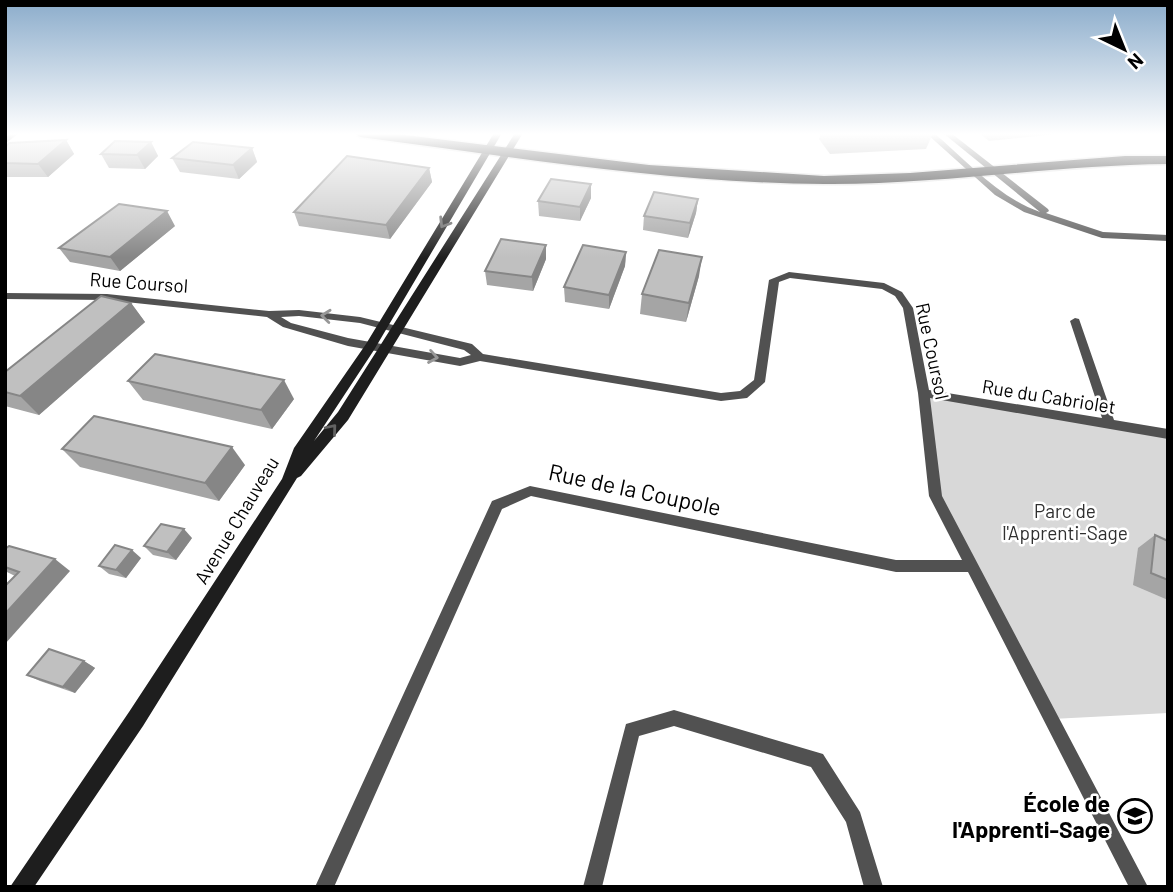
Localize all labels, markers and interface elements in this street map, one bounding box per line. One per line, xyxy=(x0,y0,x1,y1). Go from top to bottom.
north arrow xyxy=(1089,14,1159,84)
text: N xyxy=(1123,49,1148,75)
one-way arrow xyxy=(440,215,453,228)
street label: Rue Coursol xyxy=(89,267,189,297)
street label: Rue Coursol xyxy=(912,300,954,402)
one-way arrow xyxy=(321,309,332,324)
one-way arrow xyxy=(427,349,439,364)
street label: Rue du Cabriolet xyxy=(981,374,1117,418)
one-way arrow xyxy=(324,424,336,437)
street label: Avenue Chauveau xyxy=(189,452,283,588)
street label: Rue de la Coupole xyxy=(546,457,724,521)
park label: Parc de l'Apprenti-Sage xyxy=(1002,499,1128,544)
place label: École de l'Apprenti-Sage xyxy=(952,789,1110,843)
school or university icon: École de l'Apprenti-Sage xyxy=(1116,797,1154,835)

